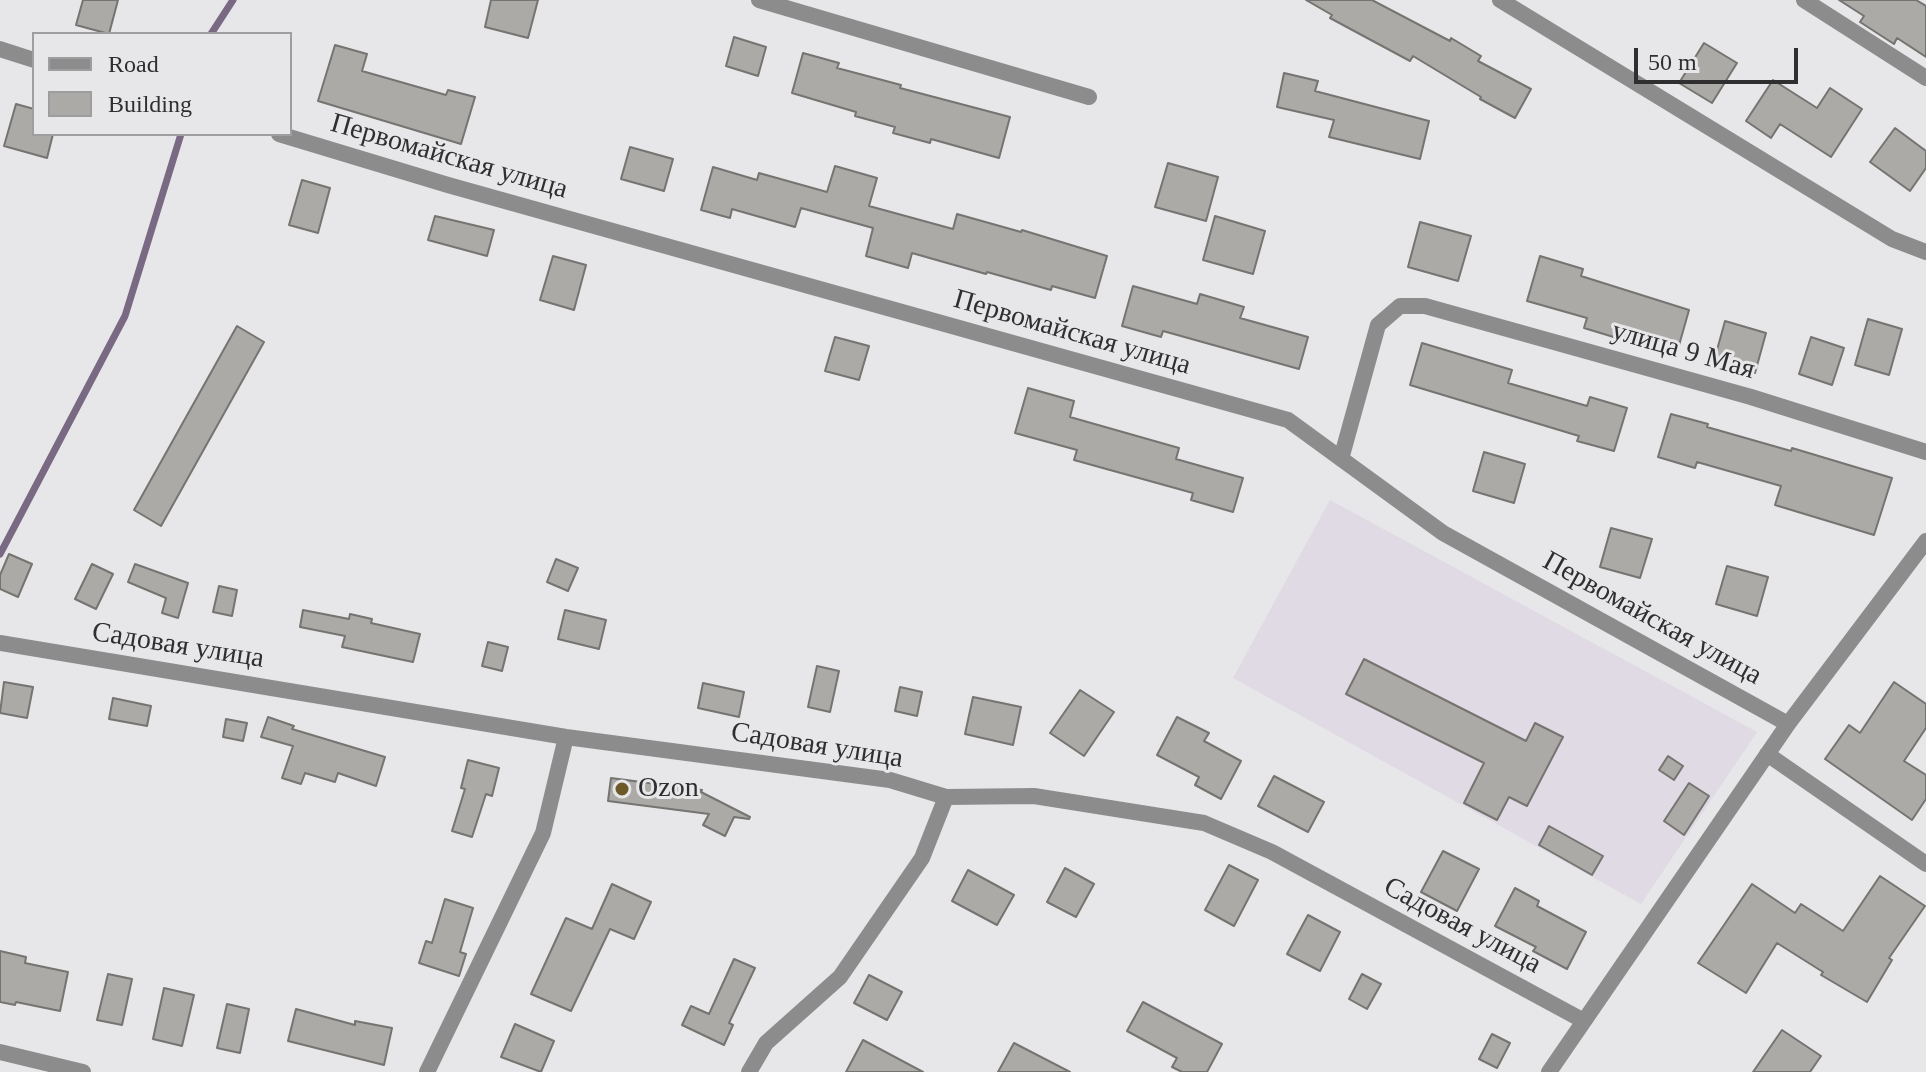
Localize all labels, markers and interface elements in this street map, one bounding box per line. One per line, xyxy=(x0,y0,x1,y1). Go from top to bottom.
legend xyxy=(32,32,292,136)
scale bar xyxy=(1638,32,1802,82)
text: 50 m xyxy=(1648,49,1697,75)
text: Road xyxy=(108,51,159,77)
text: Building xyxy=(108,91,192,117)
street label: Первомайская улица xyxy=(327,107,571,207)
street label: Первомайская улица xyxy=(950,283,1194,383)
street label: улица 9 Мая xyxy=(1608,315,1758,387)
street label: Первомайская улица xyxy=(1537,545,1767,693)
street label: Садовая улица xyxy=(90,616,266,676)
street label: Садовая улица xyxy=(729,716,905,776)
place label: Ozon xyxy=(638,772,699,806)
marker: Ozon xyxy=(613,780,631,798)
street label: Садовая улица xyxy=(1377,870,1547,982)

